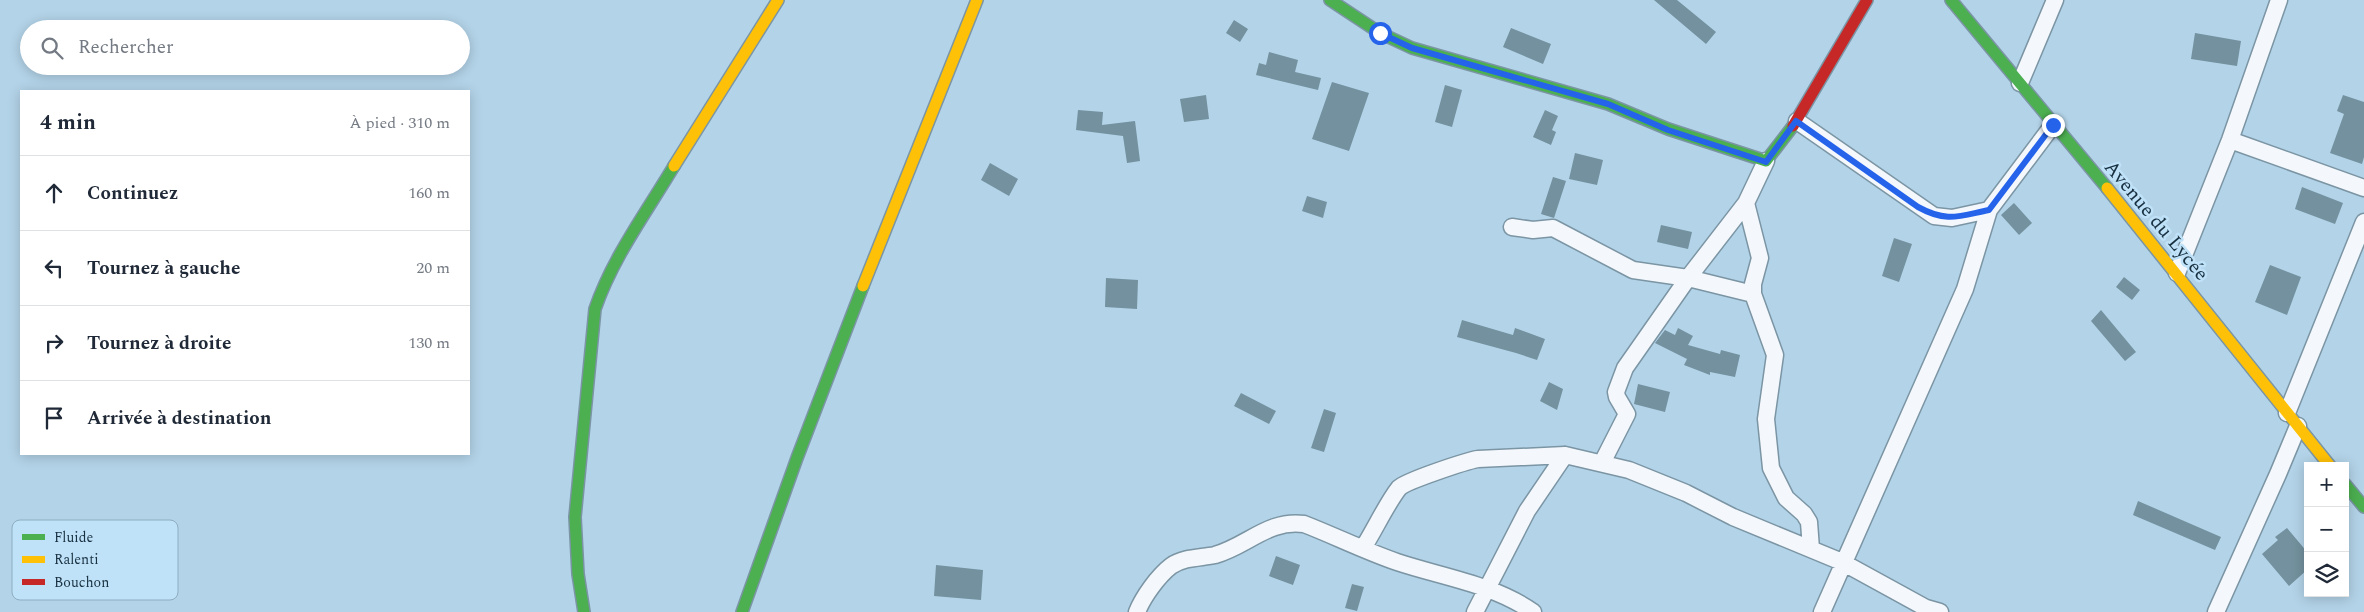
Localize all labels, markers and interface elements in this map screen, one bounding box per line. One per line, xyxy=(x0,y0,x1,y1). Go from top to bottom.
search box xyxy=(20,20,470,75)
route start xyxy=(1369,22,1392,45)
text: Rechercher xyxy=(78,33,174,62)
icon: search xyxy=(38,34,66,62)
text: 4 min xyxy=(40,107,96,139)
text: À pied · 310 m xyxy=(349,111,450,135)
route end xyxy=(2042,114,2065,137)
street label: Avenue du Lycée xyxy=(2097,154,2216,288)
icon: ahead xyxy=(40,179,68,207)
text: Continuez xyxy=(87,179,178,208)
text: 160 m xyxy=(408,181,450,205)
icon: left xyxy=(40,254,68,282)
text: Tournez à gauche xyxy=(87,254,240,283)
text: 20 m xyxy=(416,256,450,280)
icon: right xyxy=(40,329,68,357)
text: Tournez à droite xyxy=(87,329,231,358)
text: 130 m xyxy=(408,331,450,355)
icon: arrive xyxy=(40,404,68,432)
text: Arrivée à destination xyxy=(87,404,271,433)
map controls xyxy=(2304,462,2349,597)
button: + xyxy=(2304,462,2349,507)
button: − xyxy=(2304,507,2349,552)
legend xyxy=(12,520,178,600)
text: Fluide xyxy=(54,527,93,548)
text: Ralenti xyxy=(54,549,99,570)
button: layers xyxy=(2304,552,2349,597)
text: Bouchon xyxy=(54,572,109,593)

